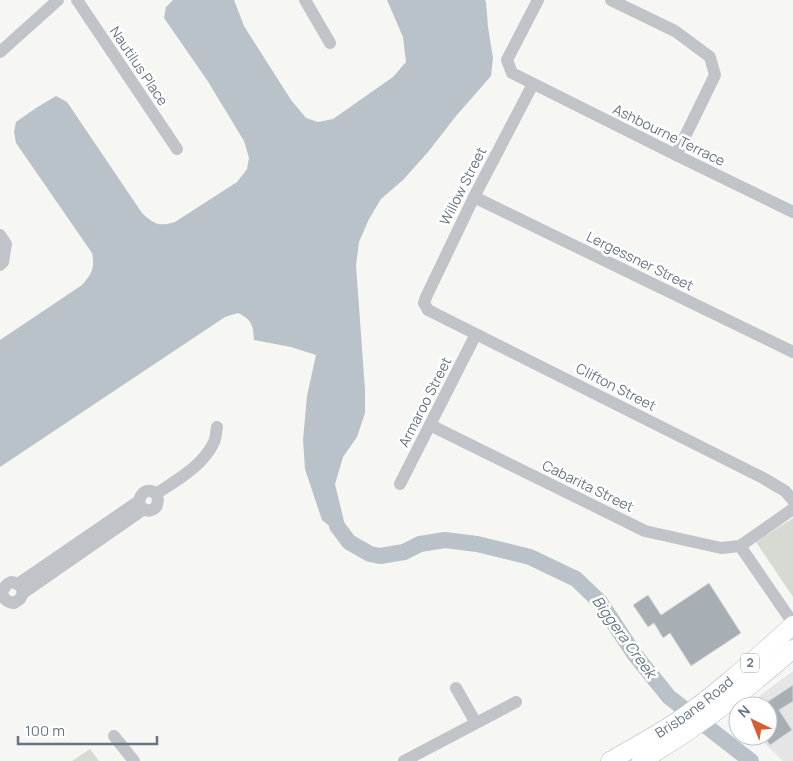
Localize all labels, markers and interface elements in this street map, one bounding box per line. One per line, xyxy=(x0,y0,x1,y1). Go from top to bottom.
street label: Nautilus Place xyxy=(106,22,173,109)
street label: Ashbourne Terrace xyxy=(610,99,728,170)
street label: Willow Street xyxy=(435,143,491,228)
street label: Lergessner Street xyxy=(584,226,697,295)
street label: Armaroo Street xyxy=(394,353,456,450)
street label: Clifton Street xyxy=(573,358,660,415)
street label: Cabarita Street xyxy=(539,455,637,516)
water label: Biggera Creek xyxy=(588,591,663,684)
road number: 2 xyxy=(741,654,759,672)
street label: Brisbane Road xyxy=(651,672,737,742)
north arrow xyxy=(728,696,778,746)
text: N xyxy=(734,701,754,722)
scale bar xyxy=(18,714,156,746)
text: 100 m xyxy=(25,720,65,741)

